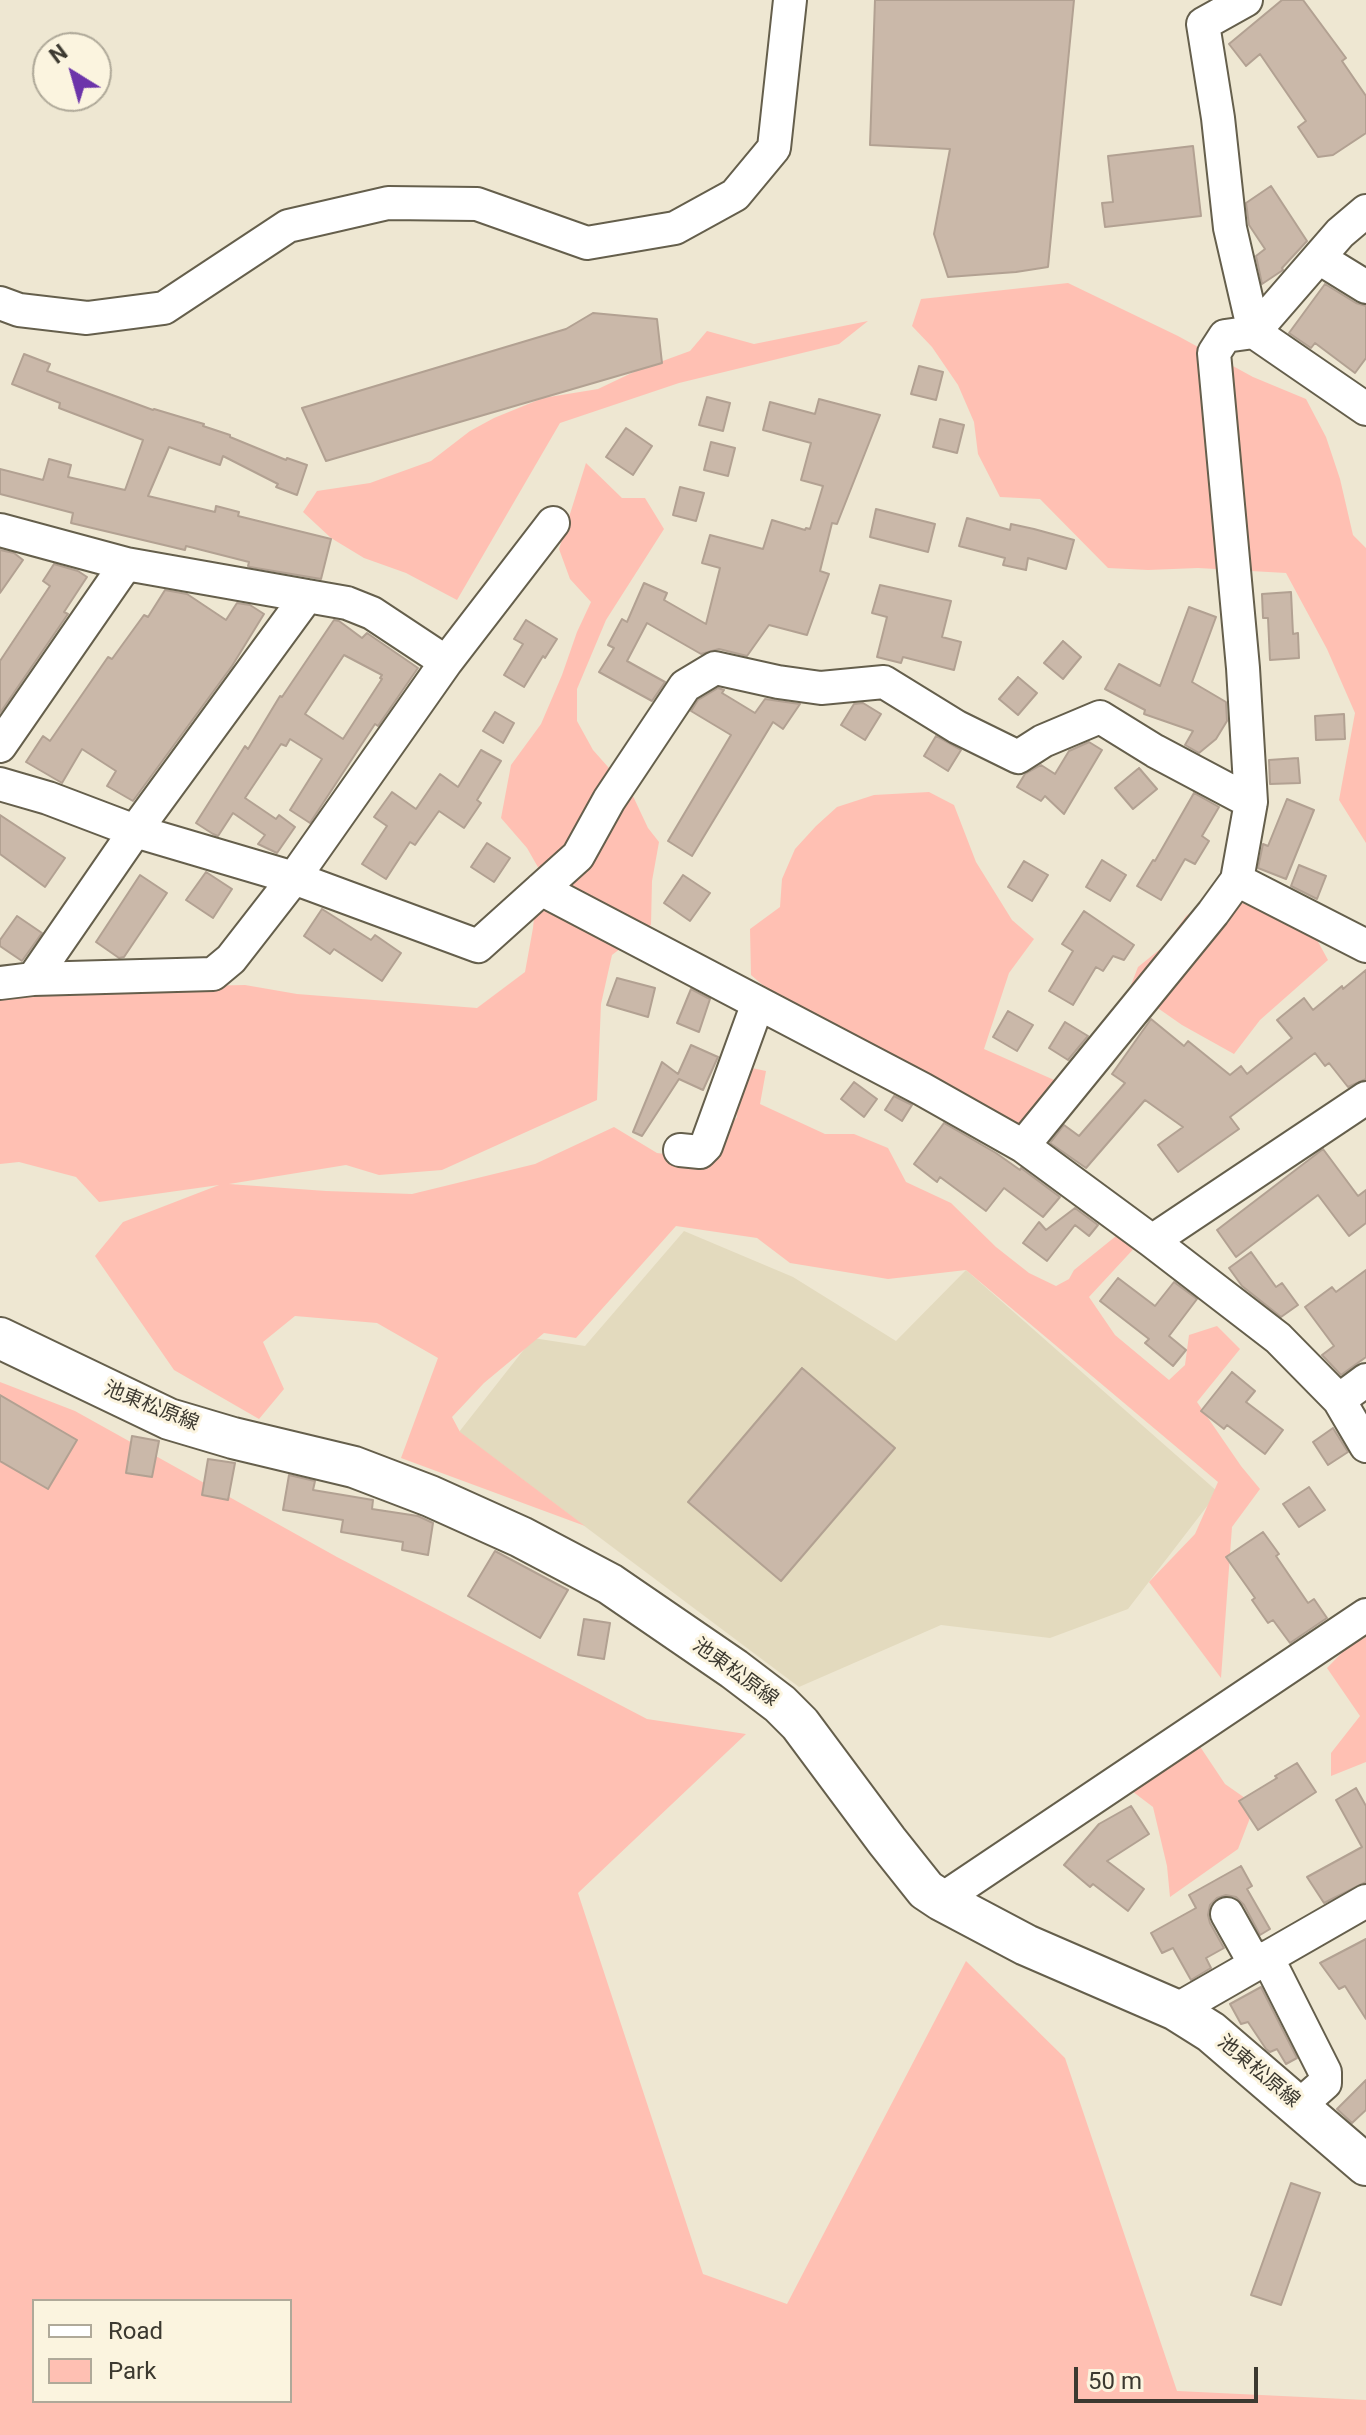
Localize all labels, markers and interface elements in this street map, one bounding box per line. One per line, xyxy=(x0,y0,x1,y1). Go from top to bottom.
north arrow xyxy=(32,32,112,112)
text: N xyxy=(45,39,72,69)
street label: 池東松原線 xyxy=(100,1377,202,1437)
street label: 池東松原線 xyxy=(687,1634,783,1712)
street label: 池東松原線 xyxy=(1212,2031,1304,2113)
legend xyxy=(32,2299,292,2403)
text: Road xyxy=(108,2317,163,2345)
scale bar xyxy=(1078,2351,1262,2401)
text: Park xyxy=(108,2357,156,2385)
text: 50 m xyxy=(1088,2367,1142,2395)

